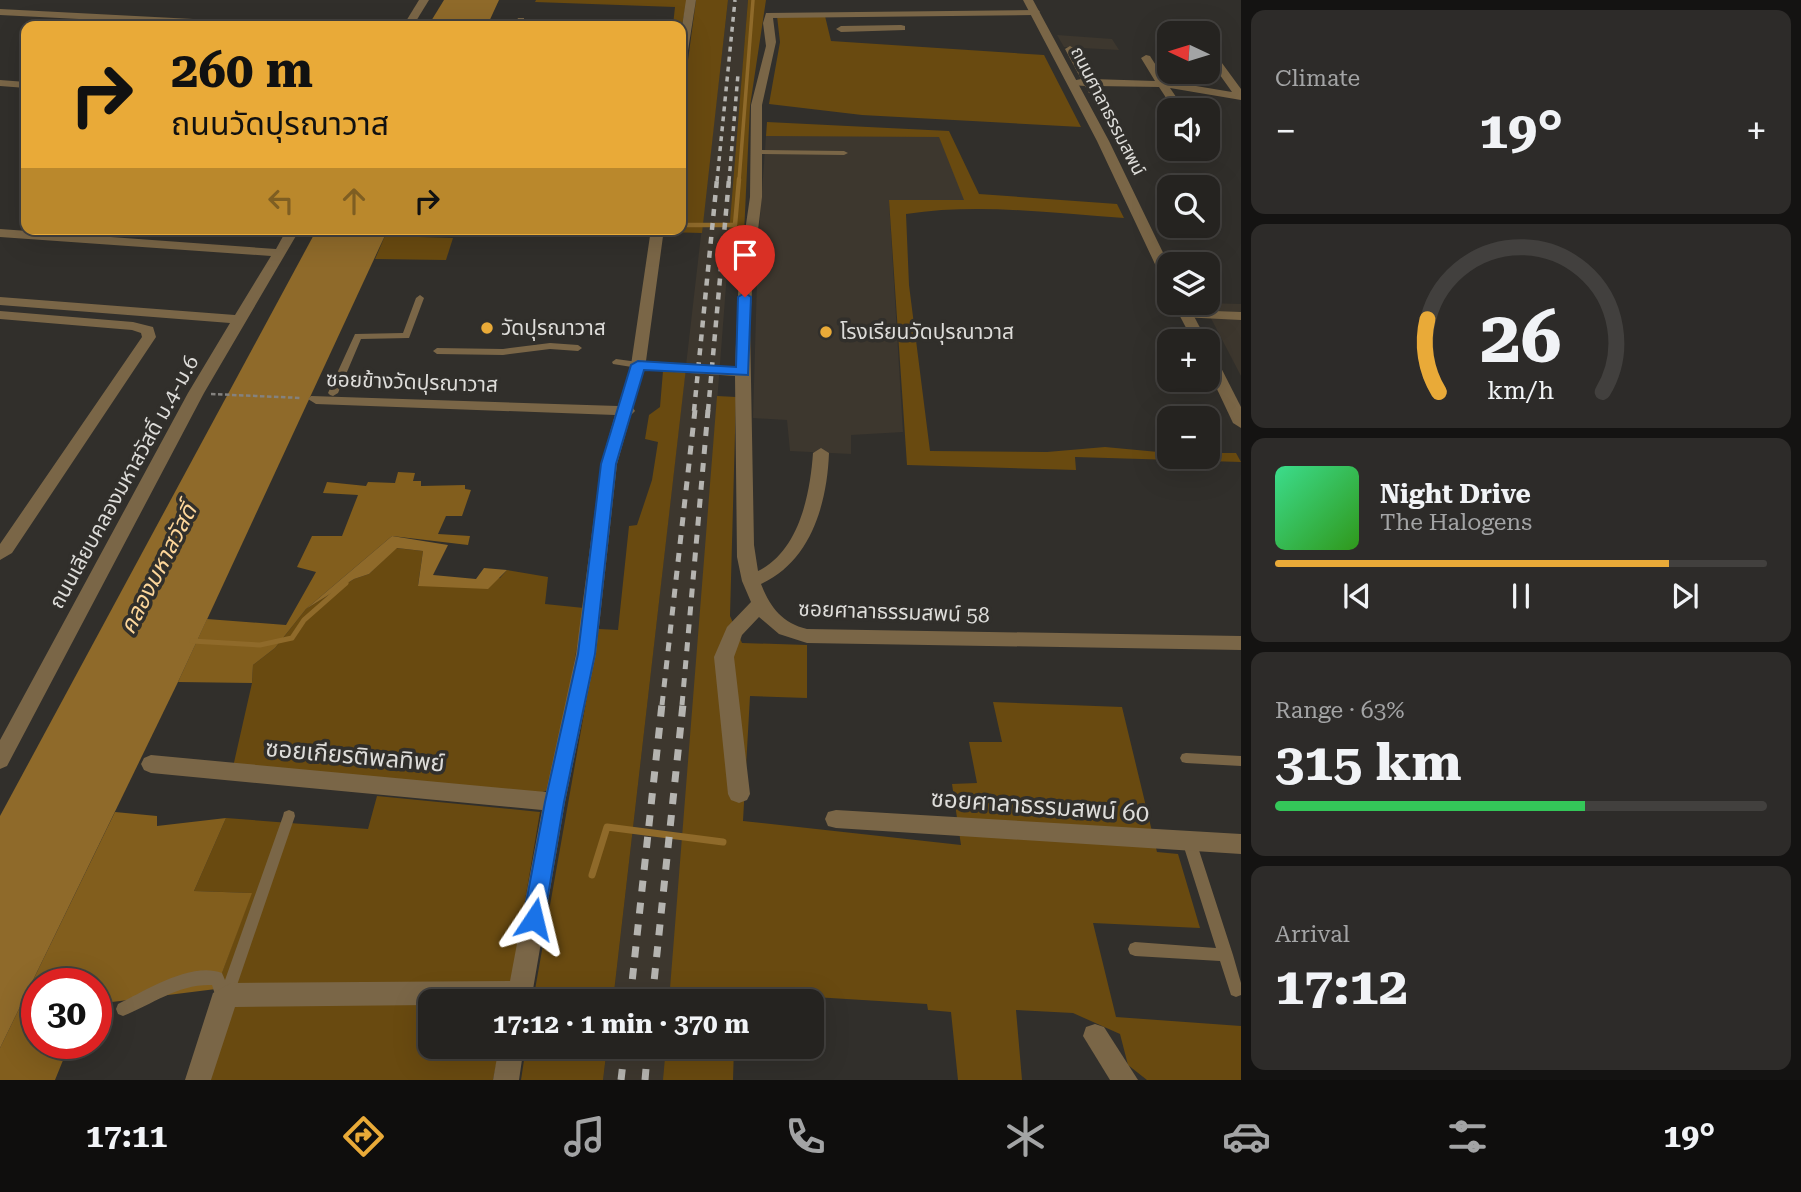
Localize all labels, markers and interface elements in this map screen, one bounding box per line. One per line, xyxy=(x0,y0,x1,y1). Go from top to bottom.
north arrow xyxy=(1157,21,1220,84)
map controls xyxy=(1157,21,1220,469)
text: 260 m xyxy=(171,42,313,99)
street label: ถนนศาลาธรรมสพน์ xyxy=(1067,43,1150,179)
icon: right xyxy=(56,49,147,140)
text: Climate xyxy=(1275,65,1360,92)
button: sound xyxy=(1157,98,1220,161)
text: 19° xyxy=(1479,100,1563,161)
text: ถนนวัดปุรณาวาส xyxy=(171,105,389,143)
text: − xyxy=(1275,109,1296,153)
text: + xyxy=(1746,109,1767,153)
button: search xyxy=(1157,175,1220,238)
icon: left xyxy=(262,182,300,220)
icon: ahead xyxy=(335,182,373,220)
icon: right xyxy=(408,182,446,220)
pin xyxy=(715,225,775,297)
icon: arrive xyxy=(726,236,764,274)
button: layers xyxy=(1157,252,1220,315)
text: 26 xyxy=(1480,295,1562,380)
place label: วัดปุรณาวาส xyxy=(501,316,606,341)
marker: วัดปุรณาวาส xyxy=(479,320,495,336)
place label: โรงเรียนวัดปุรณาวาส xyxy=(840,320,1014,345)
marker: โรงเรียนวัดปุรณาวาส xyxy=(818,324,834,340)
button: + xyxy=(1157,329,1220,392)
street label: ถนนเลียบคลองมหาสวัสดิ์ ม.4-ม.6 xyxy=(44,351,204,613)
street label: ซอยข้างวัดปุรณาวาส xyxy=(325,367,498,398)
text: km/h xyxy=(1488,376,1554,405)
button: − xyxy=(1157,406,1220,469)
text: Night Drive xyxy=(1380,479,1531,509)
water label: คลองมหาสวัสดิ์ xyxy=(114,500,202,638)
text: The Halogens xyxy=(1380,509,1532,536)
icon: previous xyxy=(1338,577,1376,615)
icon: pause xyxy=(1502,577,1540,615)
icon: next xyxy=(1666,577,1704,615)
street label: ซอยศาลาธรรมสพน์ 58 xyxy=(798,597,990,627)
text: Range · 63% xyxy=(1275,697,1404,724)
text: 315 km xyxy=(1275,732,1462,793)
street label: ซอยเกียรติพลทิพย์ xyxy=(264,734,446,778)
street label: ซอยศาลาธรรมสพน์ 60 xyxy=(930,784,1150,828)
position arrow xyxy=(497,882,571,956)
text: Arrival xyxy=(1275,921,1350,948)
text: 17:12 xyxy=(1275,956,1408,1017)
speed limit sign: 30 xyxy=(21,968,112,1059)
text: 17:12 · 1 min · 370 m xyxy=(493,1009,749,1039)
icon: directions xyxy=(339,1112,388,1161)
icon: music xyxy=(560,1112,609,1161)
icon: phone xyxy=(781,1112,830,1161)
icon: climate xyxy=(1001,1112,1050,1161)
icon: car xyxy=(1222,1112,1271,1161)
icon: filters xyxy=(1443,1112,1492,1161)
text: 17:11 xyxy=(86,1117,168,1155)
text: 19° xyxy=(1663,1117,1715,1155)

